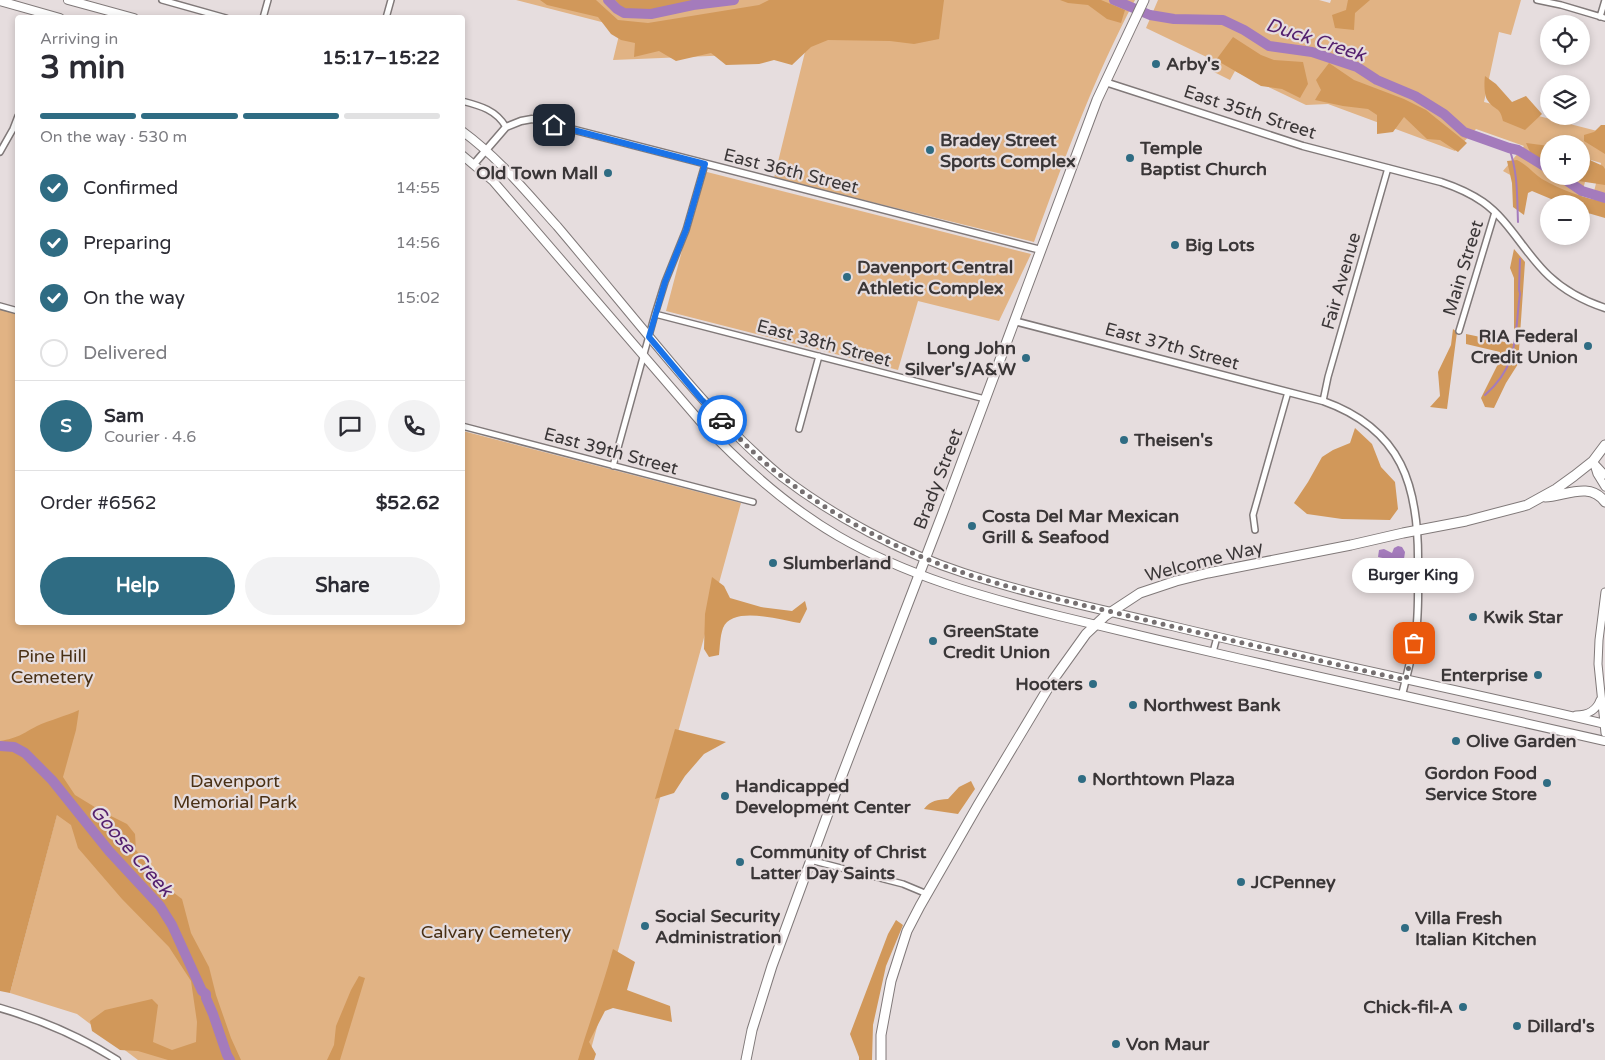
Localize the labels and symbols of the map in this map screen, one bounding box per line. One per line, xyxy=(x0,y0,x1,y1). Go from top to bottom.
water label: Duck Creek xyxy=(1263,14,1370,67)
place label: Arby's xyxy=(1166,53,1220,75)
marker: Arby's xyxy=(1150,58,1162,70)
street label: East 35th Street xyxy=(1181,80,1319,144)
pin xyxy=(533,104,575,146)
place label: Bradey Street Sports Complex xyxy=(940,129,1076,172)
place label: Temple Baptist Church xyxy=(1139,137,1267,180)
street label: East 36th Street xyxy=(721,144,861,198)
marker: Bradey Street Sports Complex xyxy=(924,144,936,156)
marker: Temple Baptist Church xyxy=(1124,152,1136,164)
place label: Old Town Mall xyxy=(476,162,598,184)
marker: Old Town Mall xyxy=(602,167,614,179)
street label: Main Street xyxy=(1438,217,1488,319)
street label: Fair Avenue xyxy=(1317,230,1365,332)
place label: Big Lots xyxy=(1185,234,1255,256)
marker: Big Lots xyxy=(1169,239,1181,251)
place label: Davenport Central Athletic Complex xyxy=(857,256,1013,299)
marker: Davenport Central Athletic Complex xyxy=(841,271,853,283)
street label: East 38th Street xyxy=(754,314,894,372)
street label: East 37th Street xyxy=(1102,317,1242,375)
place label: RIA Federal Credit Union xyxy=(1471,325,1578,368)
place label: Long John Silver's/A&W xyxy=(905,337,1017,380)
marker: RIA Federal Credit Union xyxy=(1582,340,1594,352)
marker: Long John Silver's/A&W xyxy=(1020,352,1032,364)
courier xyxy=(697,395,747,445)
street label: East 39th Street xyxy=(541,422,681,480)
street label: Brady Street xyxy=(909,425,967,533)
place label: Theisen's xyxy=(1133,429,1213,451)
marker: Theisen's xyxy=(1118,434,1130,446)
place label: Costa Del Mar Mexican Grill & Seafood xyxy=(982,505,1179,548)
marker: Costa Del Mar Mexican Grill & Seafood xyxy=(966,520,978,532)
street label: Welcome Way xyxy=(1143,536,1266,586)
place label: Slumberland xyxy=(783,552,891,574)
marker: Slumberland xyxy=(767,557,779,569)
callout: Burger King xyxy=(1353,558,1475,593)
place label: Kwik Star xyxy=(1483,606,1564,628)
marker: Kwik Star xyxy=(1467,611,1479,623)
place label: GreenState Credit Union xyxy=(943,620,1050,663)
pin xyxy=(1393,622,1435,664)
marker: GreenState Credit Union xyxy=(927,635,939,647)
park label: Pine Hill Cemetery xyxy=(11,645,94,688)
place label: Enterprise xyxy=(1441,664,1528,686)
marker: Enterprise xyxy=(1532,669,1544,681)
place label: Hooters xyxy=(1015,673,1083,695)
marker: Hooters xyxy=(1087,678,1099,690)
place label: Northwest Bank xyxy=(1143,694,1281,716)
marker: Northwest Bank xyxy=(1127,699,1139,711)
place label: Olive Garden xyxy=(1466,730,1577,752)
marker: Olive Garden xyxy=(1450,735,1462,747)
place label: Gordon Food Service Store xyxy=(1424,762,1537,805)
place label: Northtown Plaza xyxy=(1092,768,1235,790)
park label: Davenport Memorial Park xyxy=(173,770,297,813)
marker: Northtown Plaza xyxy=(1076,773,1088,785)
place label: Handicapped Development Center xyxy=(735,775,912,818)
marker: Gordon Food Service Store xyxy=(1541,777,1553,789)
marker: Handicapped Development Center xyxy=(719,790,731,802)
water label: Goose Creek xyxy=(85,800,178,902)
place label: Community of Christ Latter Day Saints xyxy=(750,841,927,884)
marker: Community of Christ Latter Day Saints xyxy=(734,856,746,868)
place label: JCPenney xyxy=(1250,871,1336,893)
marker: JCPenney xyxy=(1235,876,1247,888)
place label: Social Security Administration xyxy=(655,905,782,948)
place label: Villa Fresh Italian Kitchen xyxy=(1415,907,1537,950)
marker: Social Security Administration xyxy=(639,920,651,932)
park label: Calvary Cemetery xyxy=(421,921,572,943)
marker: Villa Fresh Italian Kitchen xyxy=(1399,922,1411,934)
place label: Chick-fil-A xyxy=(1363,996,1453,1018)
marker: Chick-fil-A xyxy=(1457,1001,1469,1013)
place label: Dillard's xyxy=(1527,1015,1595,1037)
marker: Dillard's xyxy=(1511,1020,1523,1032)
place label: Von Maur xyxy=(1126,1033,1210,1055)
marker: Von Maur xyxy=(1110,1038,1122,1050)

